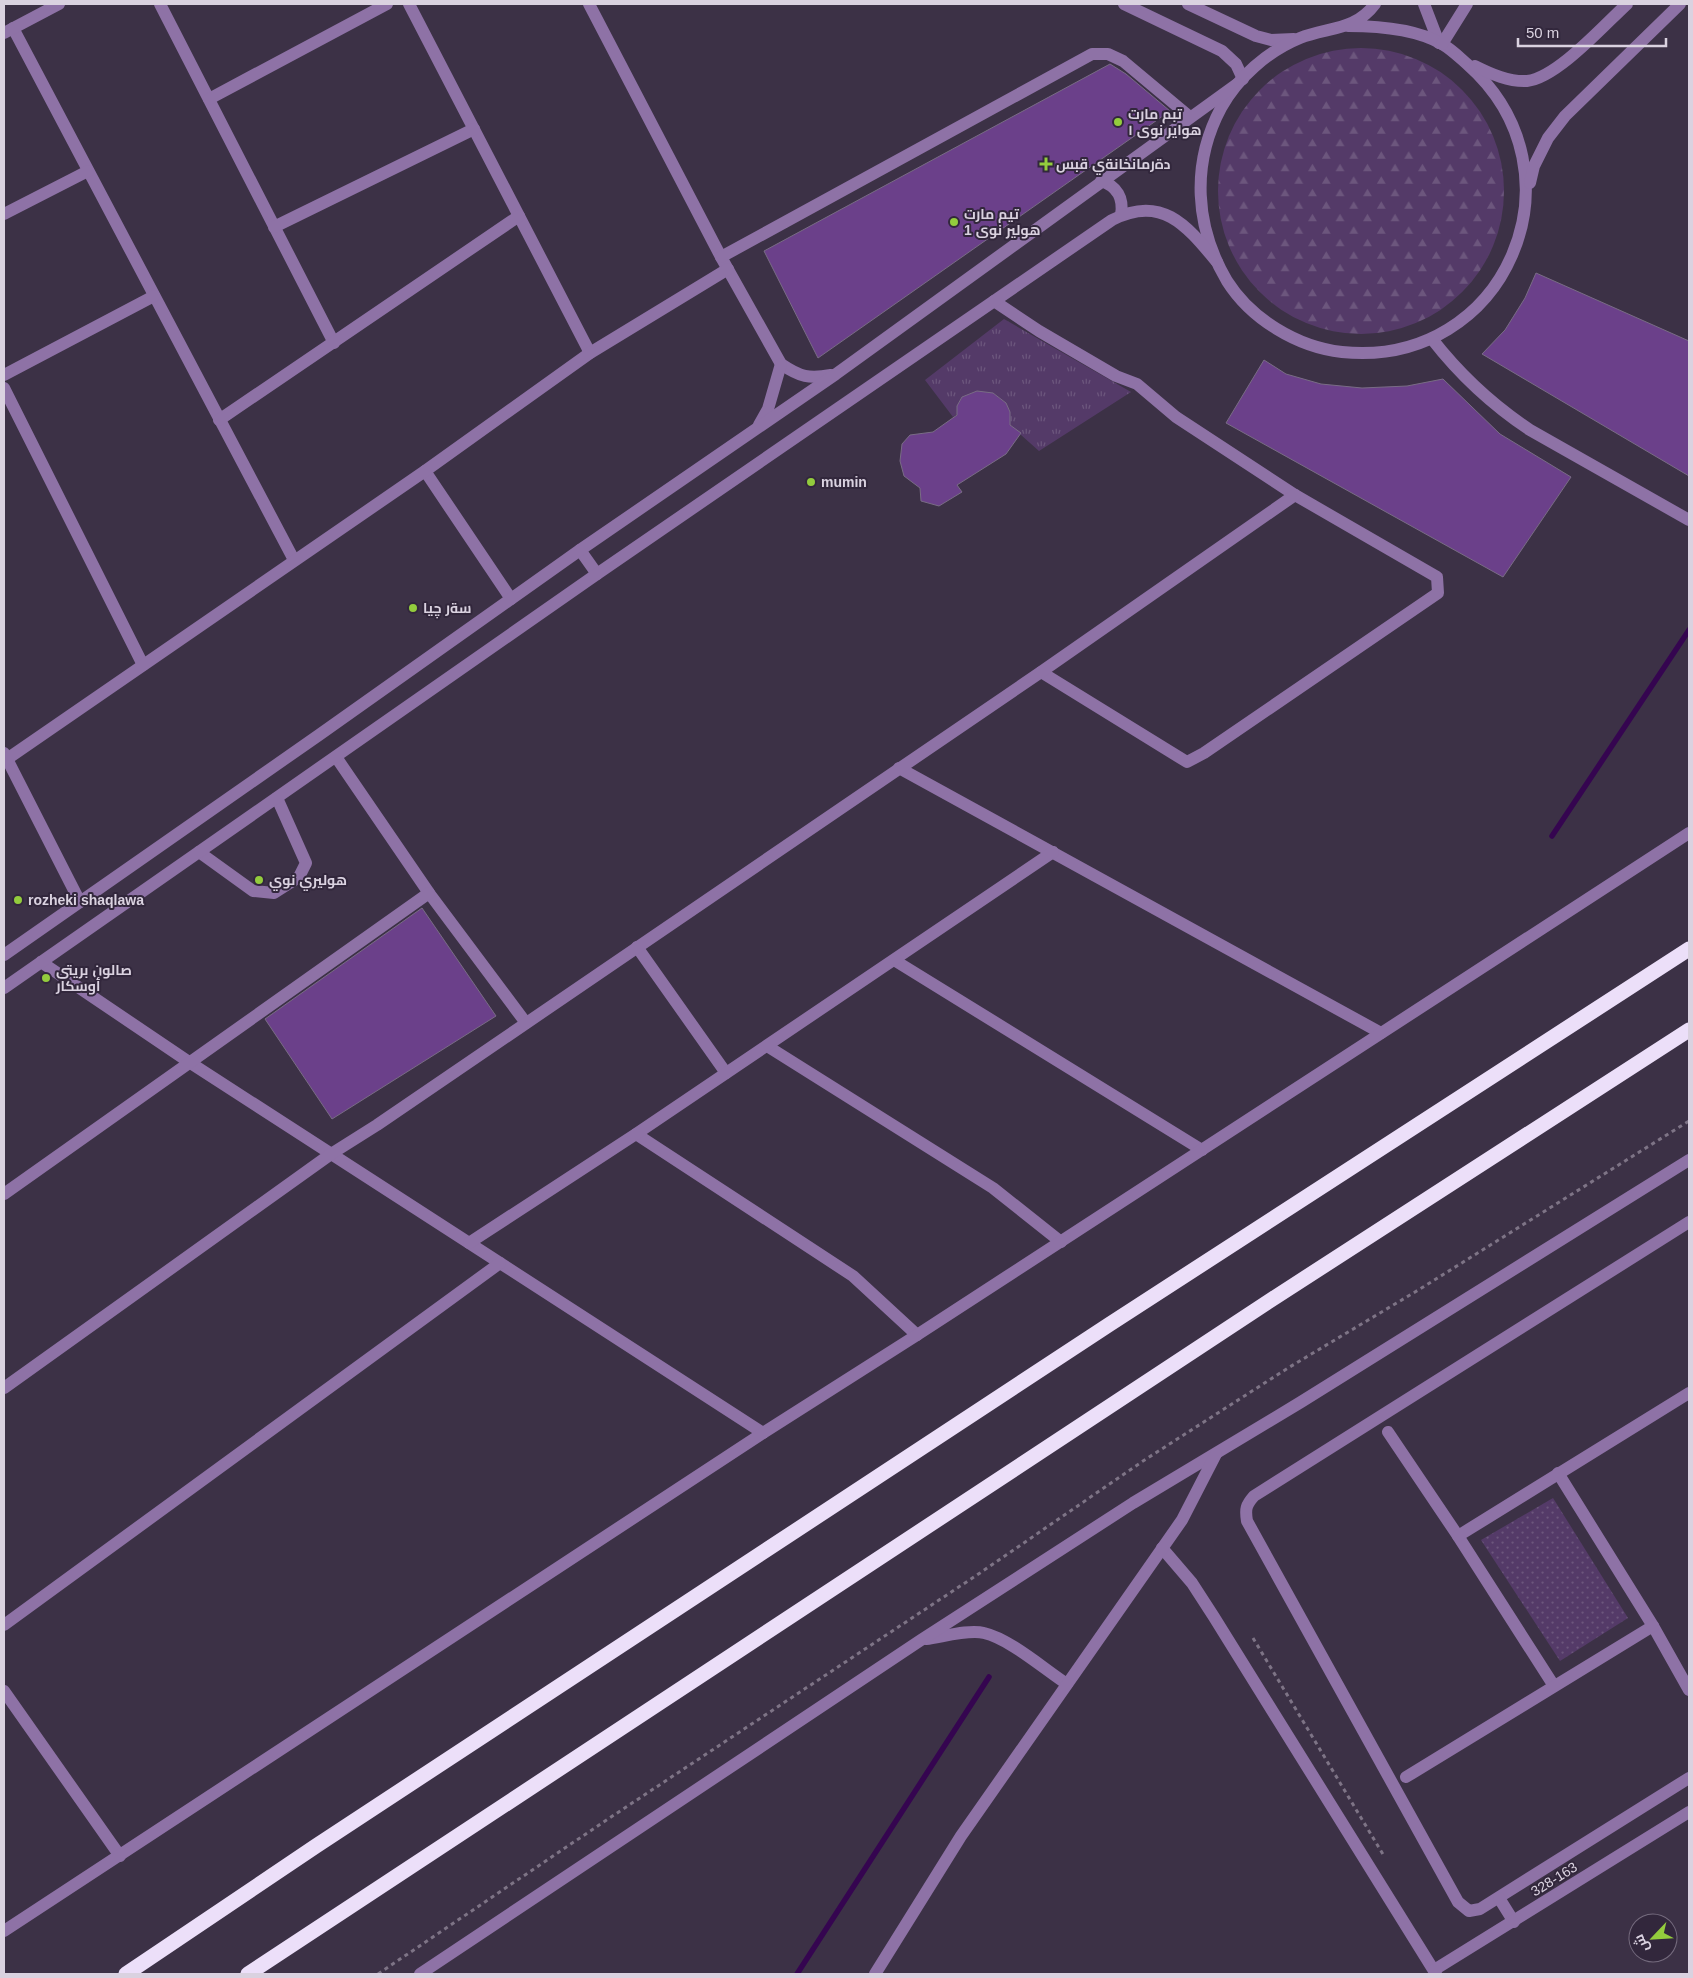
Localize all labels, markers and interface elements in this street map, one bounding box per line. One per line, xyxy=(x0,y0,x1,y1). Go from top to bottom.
scale bar xyxy=(1518,15,1666,47)
text: 50 m xyxy=(1526,24,1559,41)
place label: تبم مارت هواير نوى ١ xyxy=(1128,106,1202,139)
marker: تبم مارت هواير نوى ١ xyxy=(1112,116,1124,128)
place label: دةرمانخانةي قبس xyxy=(1056,156,1170,175)
marker: دةرمانخانةي قبس xyxy=(1040,158,1052,170)
place label: تيم مارت هولير نوى 1 xyxy=(964,206,1040,239)
marker: تيم مارت هولير نوى 1 xyxy=(948,216,960,228)
place label: mumin xyxy=(821,474,867,490)
marker: mumin xyxy=(805,476,817,488)
place label: سةر چيا xyxy=(423,600,471,619)
marker: سةر چيا xyxy=(407,602,419,614)
place label: هوليري نوي xyxy=(269,872,347,891)
marker: هوليري نوي xyxy=(253,874,265,886)
place label: rozheki shaqlawa xyxy=(28,892,144,908)
marker: rozheki shaqlawa xyxy=(12,894,24,906)
place label: صالون بريتي أوسكار xyxy=(55,962,132,995)
marker: صالون بريتي أوسكار xyxy=(40,972,52,984)
street label: 328-163 xyxy=(1528,1858,1580,1899)
north arrow xyxy=(1628,1913,1678,1963)
text: ش xyxy=(1630,1932,1653,1955)

